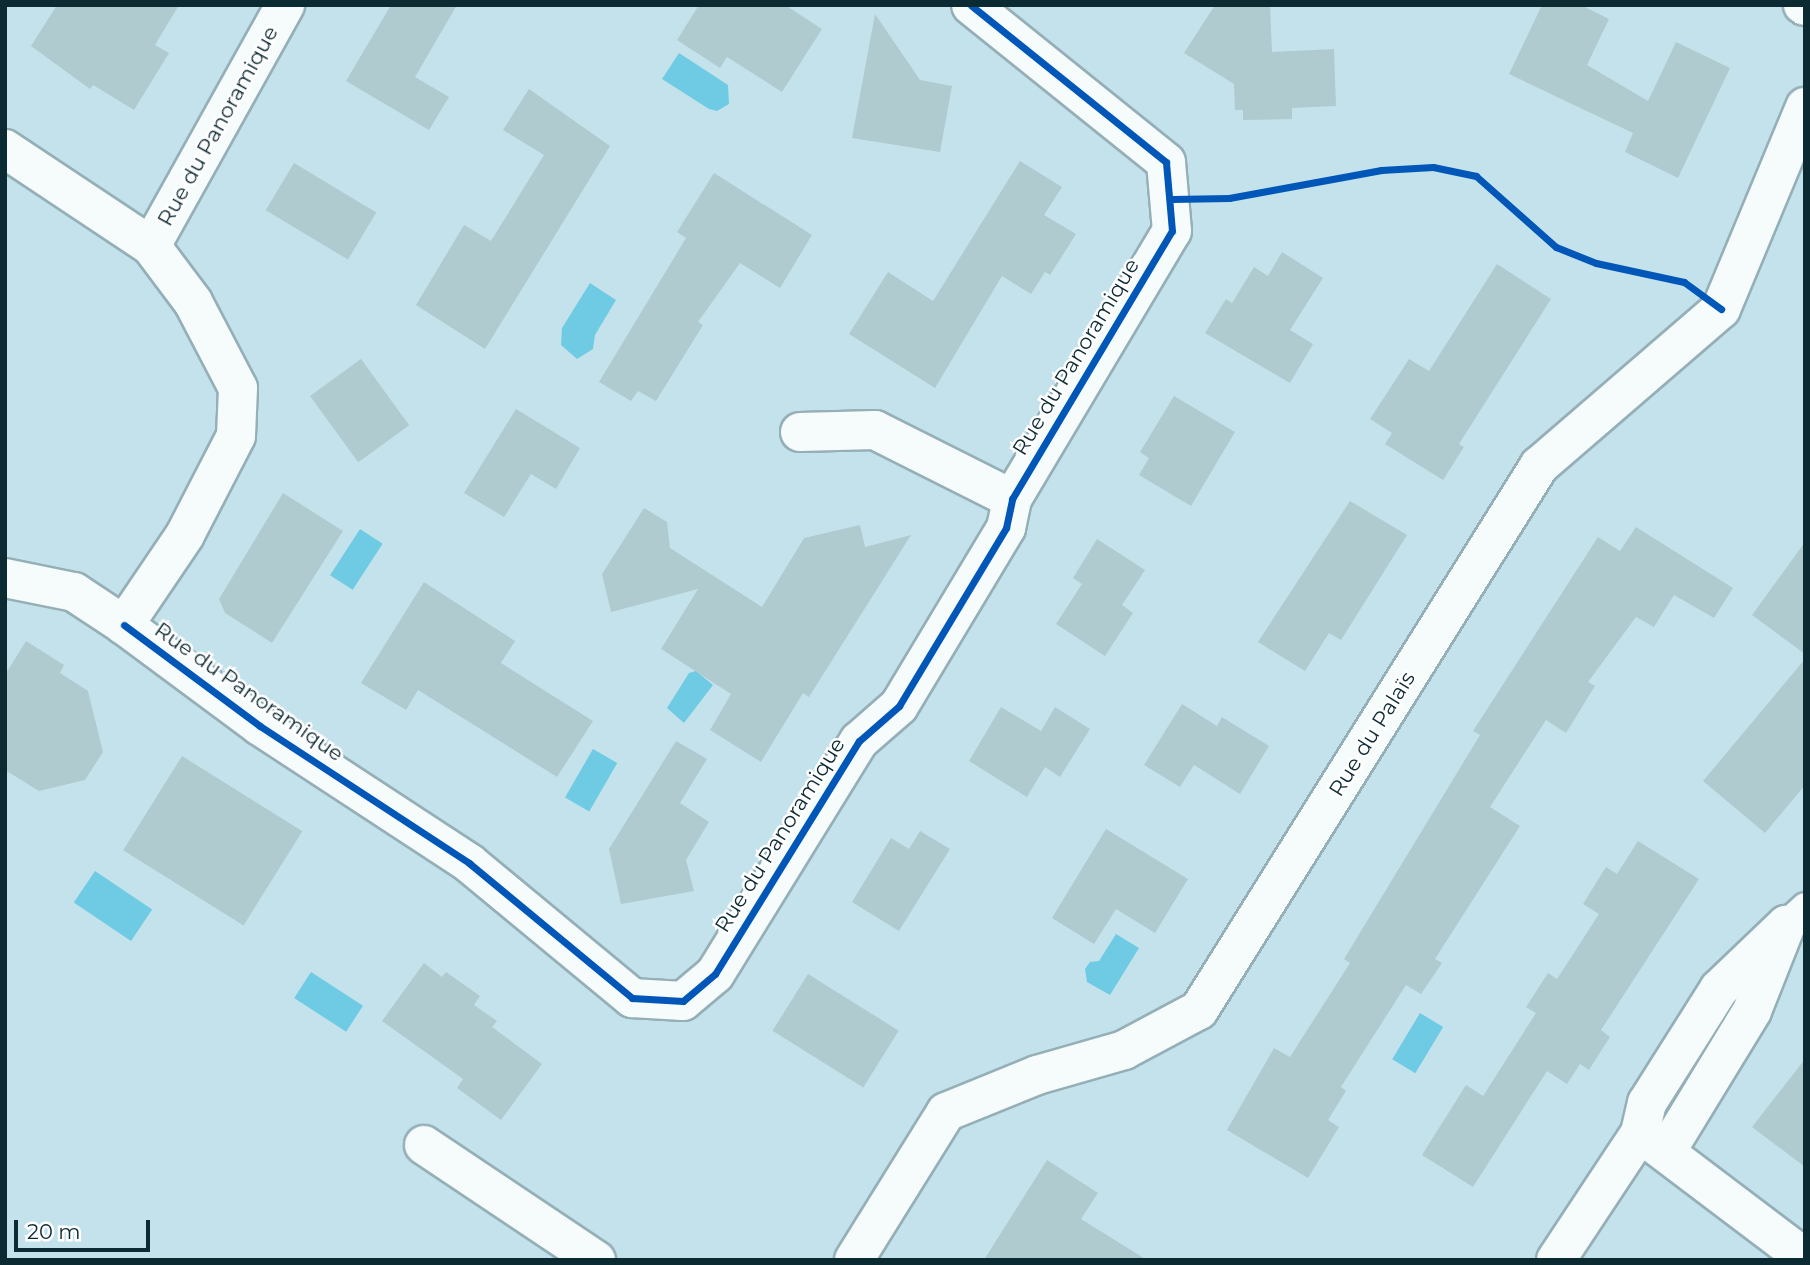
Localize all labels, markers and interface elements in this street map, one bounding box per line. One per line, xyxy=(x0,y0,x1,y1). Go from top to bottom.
street label: Rue du Panoramique xyxy=(152,22,284,230)
street label: Rue du Panoramique xyxy=(1007,254,1145,460)
street label: Rue du Panoramique xyxy=(150,617,348,767)
street label: Rue du Palaïs xyxy=(1324,667,1420,801)
street label: Rue du Panoramique xyxy=(710,733,850,937)
scale bar xyxy=(18,1206,154,1250)
text: 20 m xyxy=(27,1219,81,1244)

